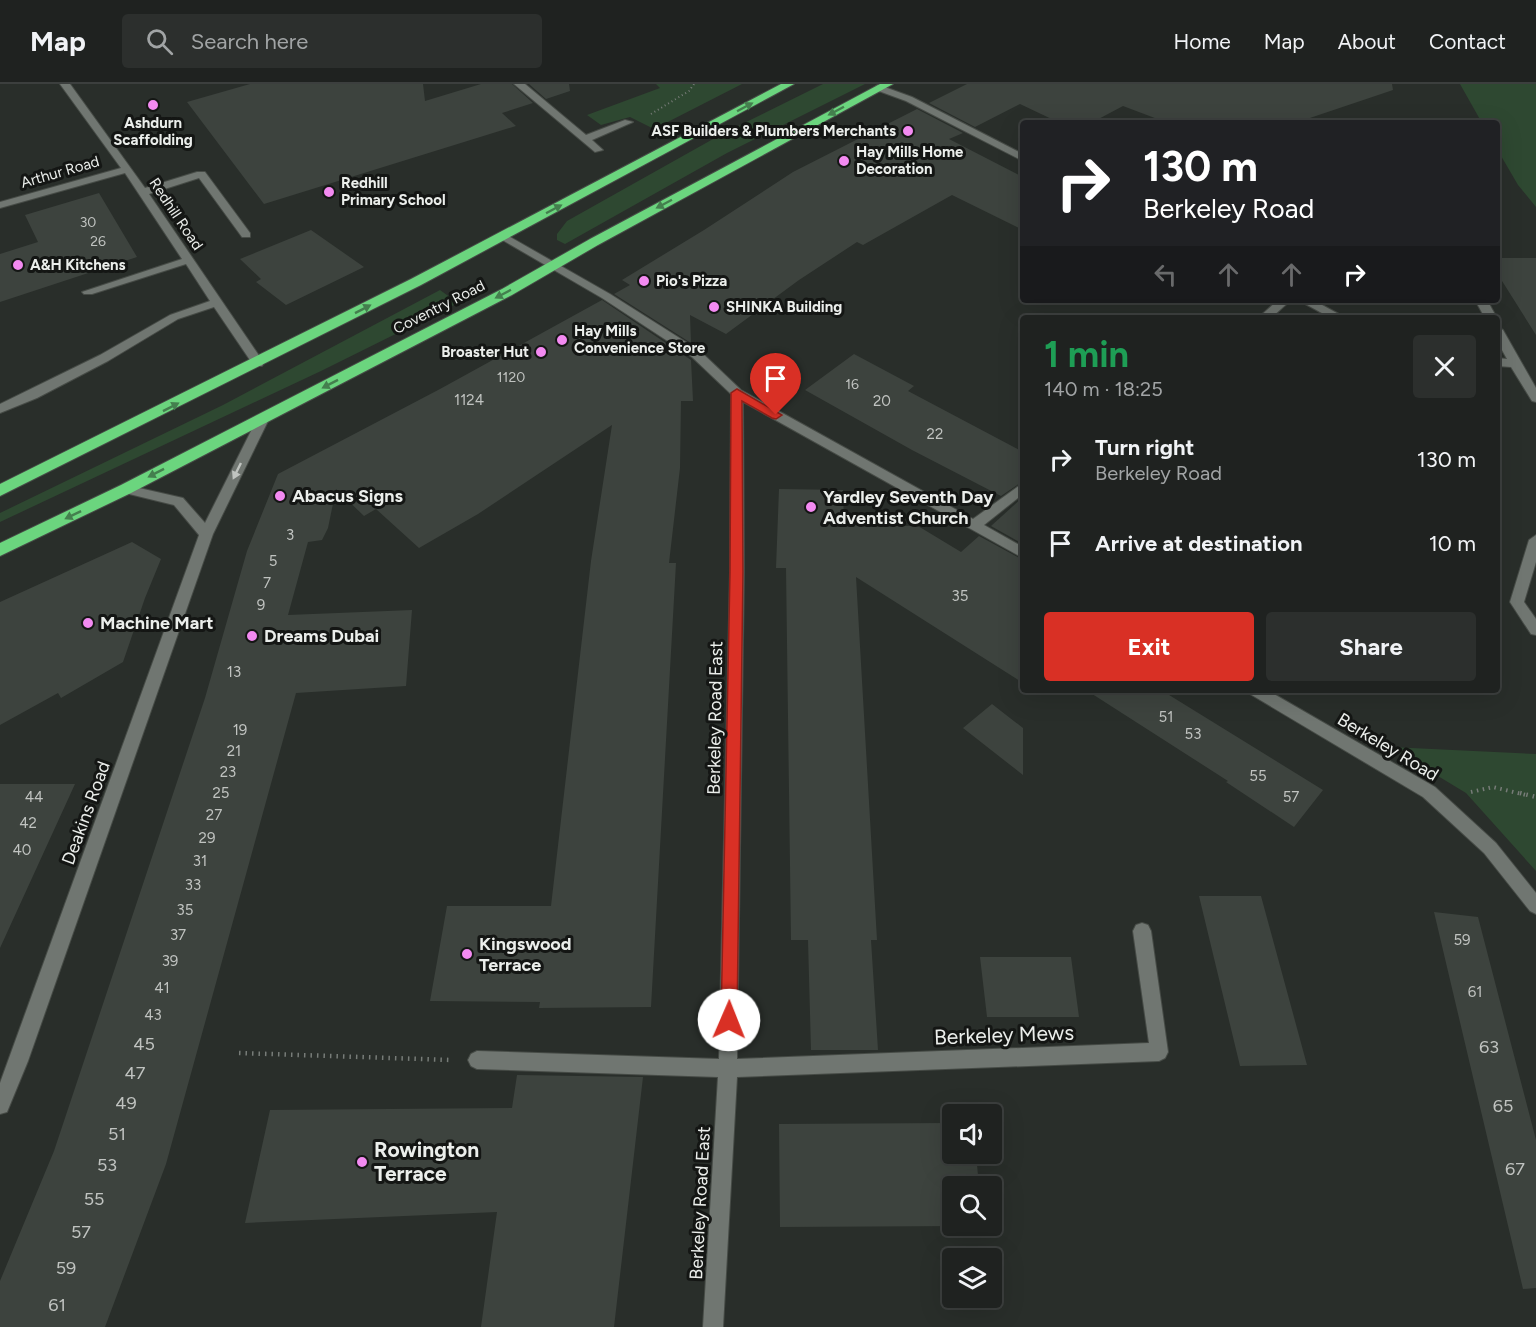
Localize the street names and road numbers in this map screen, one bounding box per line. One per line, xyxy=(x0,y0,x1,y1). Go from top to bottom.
street label: Arthur Road xyxy=(19,152,101,192)
street label: Redhill Road xyxy=(145,175,207,253)
street label: Coventry Road xyxy=(390,276,488,338)
street label: Berkeley Road East xyxy=(703,641,727,795)
street label: Berkeley Road xyxy=(1333,708,1443,786)
street label: Deakins Road xyxy=(57,758,115,868)
street label: Berkeley Mews xyxy=(934,1020,1074,1049)
street label: Berkeley Road East xyxy=(685,1126,715,1280)

